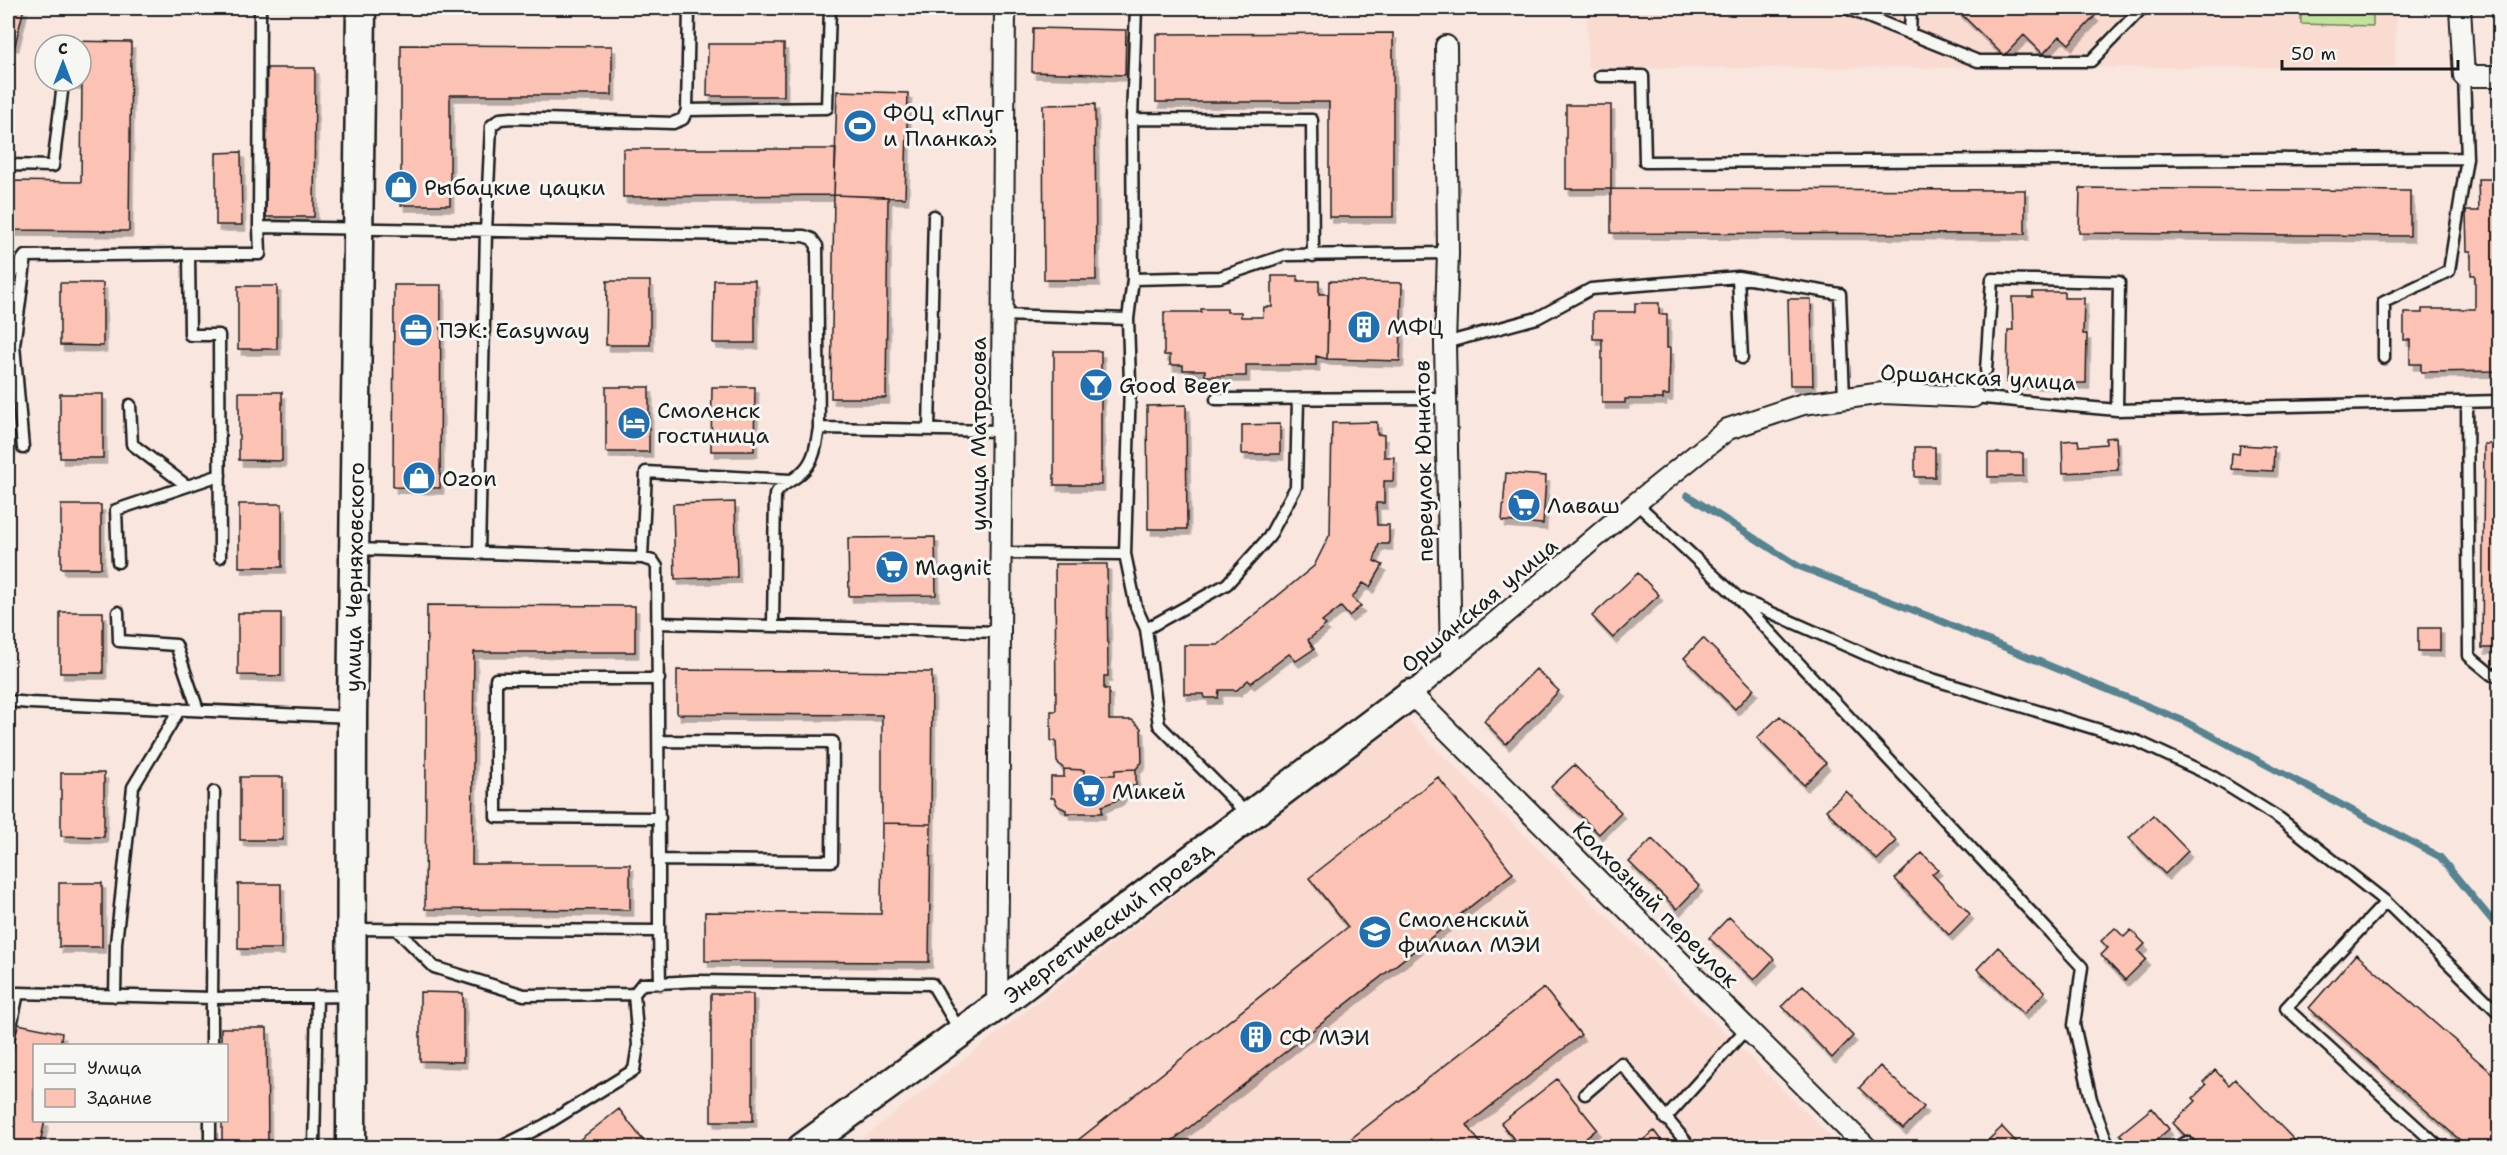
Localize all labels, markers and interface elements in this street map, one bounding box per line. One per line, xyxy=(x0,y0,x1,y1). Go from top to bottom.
north arrow xyxy=(33,33,93,93)
scale bar xyxy=(2282,33,2458,71)
text: С xyxy=(58,38,68,59)
text: 50 m xyxy=(2291,42,2336,66)
place label: ФОЦ «Плуг и Планка» xyxy=(883,99,1004,153)
sports icon: ФОЦ «Плуг и Планка» xyxy=(842,108,878,144)
shop icon: Рыбацкие цацки xyxy=(383,169,419,205)
place label: Рыбацкие цацки xyxy=(424,173,605,202)
building icon: МФЦ xyxy=(1346,309,1382,345)
office icon: ПЭК: Easyway xyxy=(398,312,434,348)
place label: МФЦ xyxy=(1387,313,1444,342)
place label: ПЭК: Easyway xyxy=(439,316,590,345)
street label: улица Матросова xyxy=(964,337,993,531)
street label: Оршанская улица xyxy=(1879,358,2077,397)
street label: переулок Юннатов xyxy=(1407,360,1440,562)
bar icon: Good Beer xyxy=(1078,367,1114,403)
place label: Good Beer xyxy=(1119,371,1231,400)
place label: Смоленск гостиница xyxy=(657,396,769,450)
hotel icon: Смоленск гостиница xyxy=(616,405,652,441)
shop icon: Ozon xyxy=(401,460,437,496)
street label: улица Черняховского xyxy=(338,462,371,692)
place label: Ozon xyxy=(442,464,497,493)
supermarket icon: Лаваш xyxy=(1506,487,1542,523)
place label: Лаваш xyxy=(1547,491,1620,520)
street label: Оршанская улица xyxy=(1395,531,1564,679)
supermarket icon: Magnit xyxy=(874,549,910,585)
place label: Magnit xyxy=(915,553,992,582)
supermarket icon: Микей xyxy=(1071,773,1107,809)
place label: Микей xyxy=(1112,777,1186,806)
street label: Колхозный переулок xyxy=(1566,815,1745,994)
street label: Энергетический проезд xyxy=(998,834,1219,1010)
place label: Смоленский филиал МЭИ xyxy=(1398,905,1541,959)
school or university icon: Смоленский филиал МЭИ xyxy=(1357,914,1393,950)
building icon: СФ МЭИ xyxy=(1238,1019,1274,1055)
place label: СФ МЭИ xyxy=(1279,1023,1370,1052)
legend xyxy=(33,1044,228,1122)
text: Улица xyxy=(87,1056,141,1080)
text: Здание xyxy=(87,1086,152,1110)

